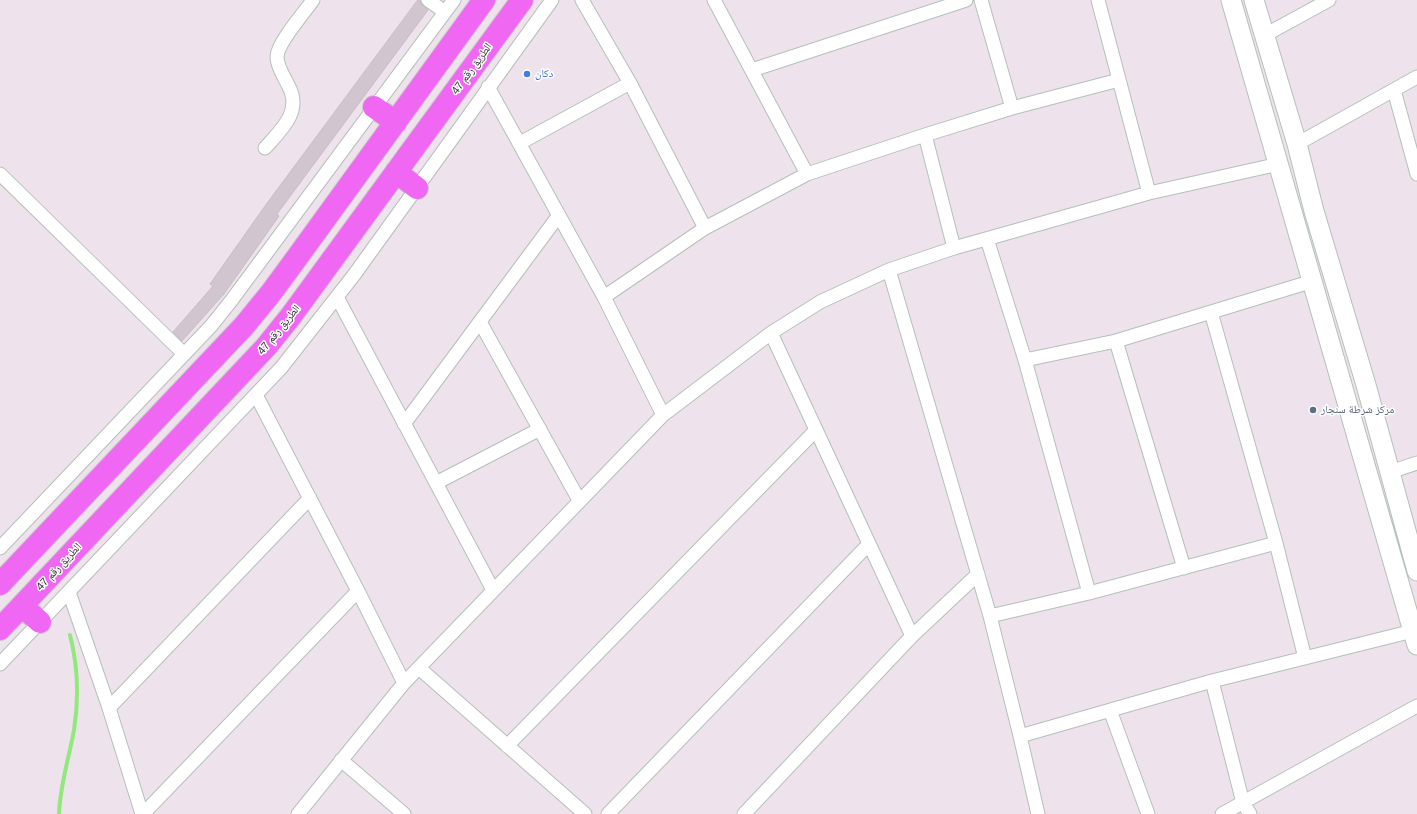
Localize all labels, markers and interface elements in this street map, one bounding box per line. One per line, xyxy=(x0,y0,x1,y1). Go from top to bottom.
street label: الطريق رقم 47 xyxy=(449,41,495,97)
place label: دكان xyxy=(535,67,553,81)
marker: دكان xyxy=(522,69,532,79)
street label: الطريق رقم 47 xyxy=(255,302,303,358)
place label: مركز شرطة سنجار xyxy=(1321,403,1394,417)
marker: مركز شرطة سنجار xyxy=(1308,405,1318,415)
street label: الطريق رقم 47 xyxy=(34,540,84,594)

